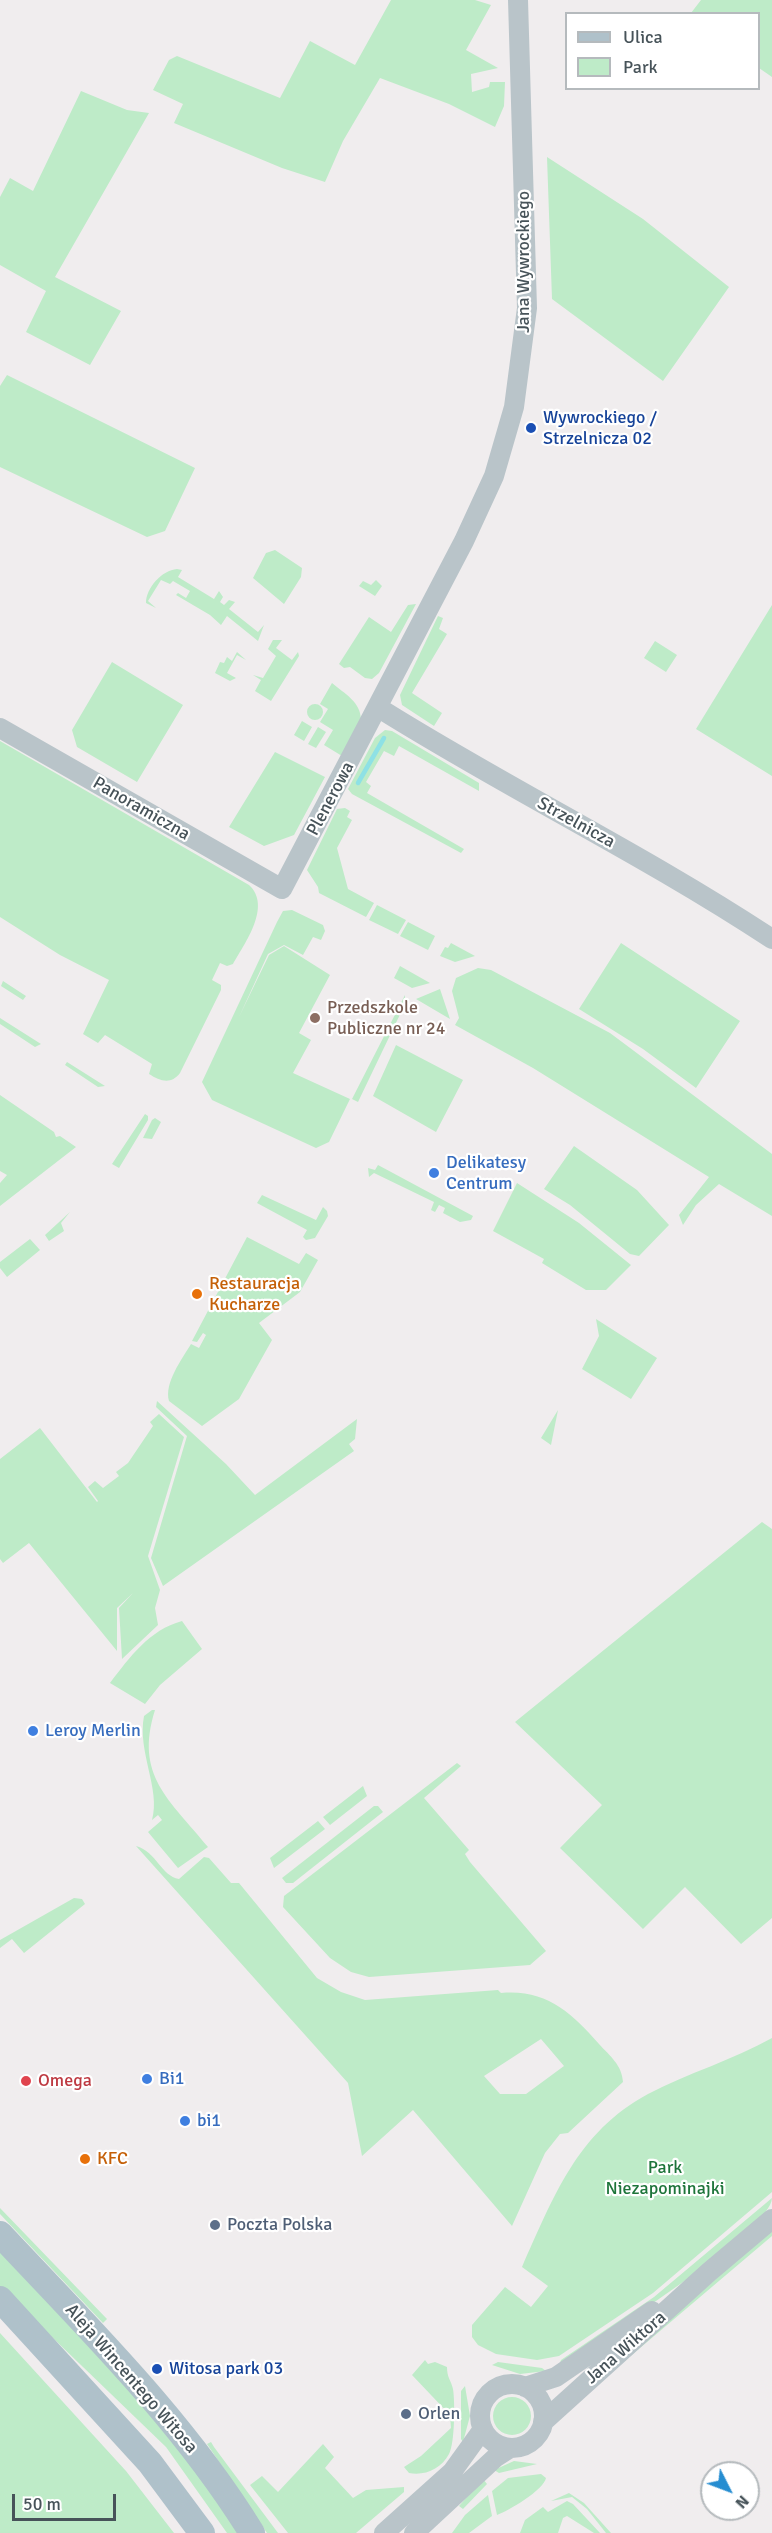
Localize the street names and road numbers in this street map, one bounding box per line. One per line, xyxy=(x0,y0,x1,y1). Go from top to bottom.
street label: Jana Wywrockiego xyxy=(513,191,535,333)
street label: Plenerowa xyxy=(303,758,359,840)
street label: Panoramiczna xyxy=(89,773,193,845)
street label: Strzelnicza xyxy=(533,793,619,853)
street label: Aleja Wincentego Witosa xyxy=(60,2300,202,2458)
street label: Jana Wiktora xyxy=(581,2307,671,2389)

